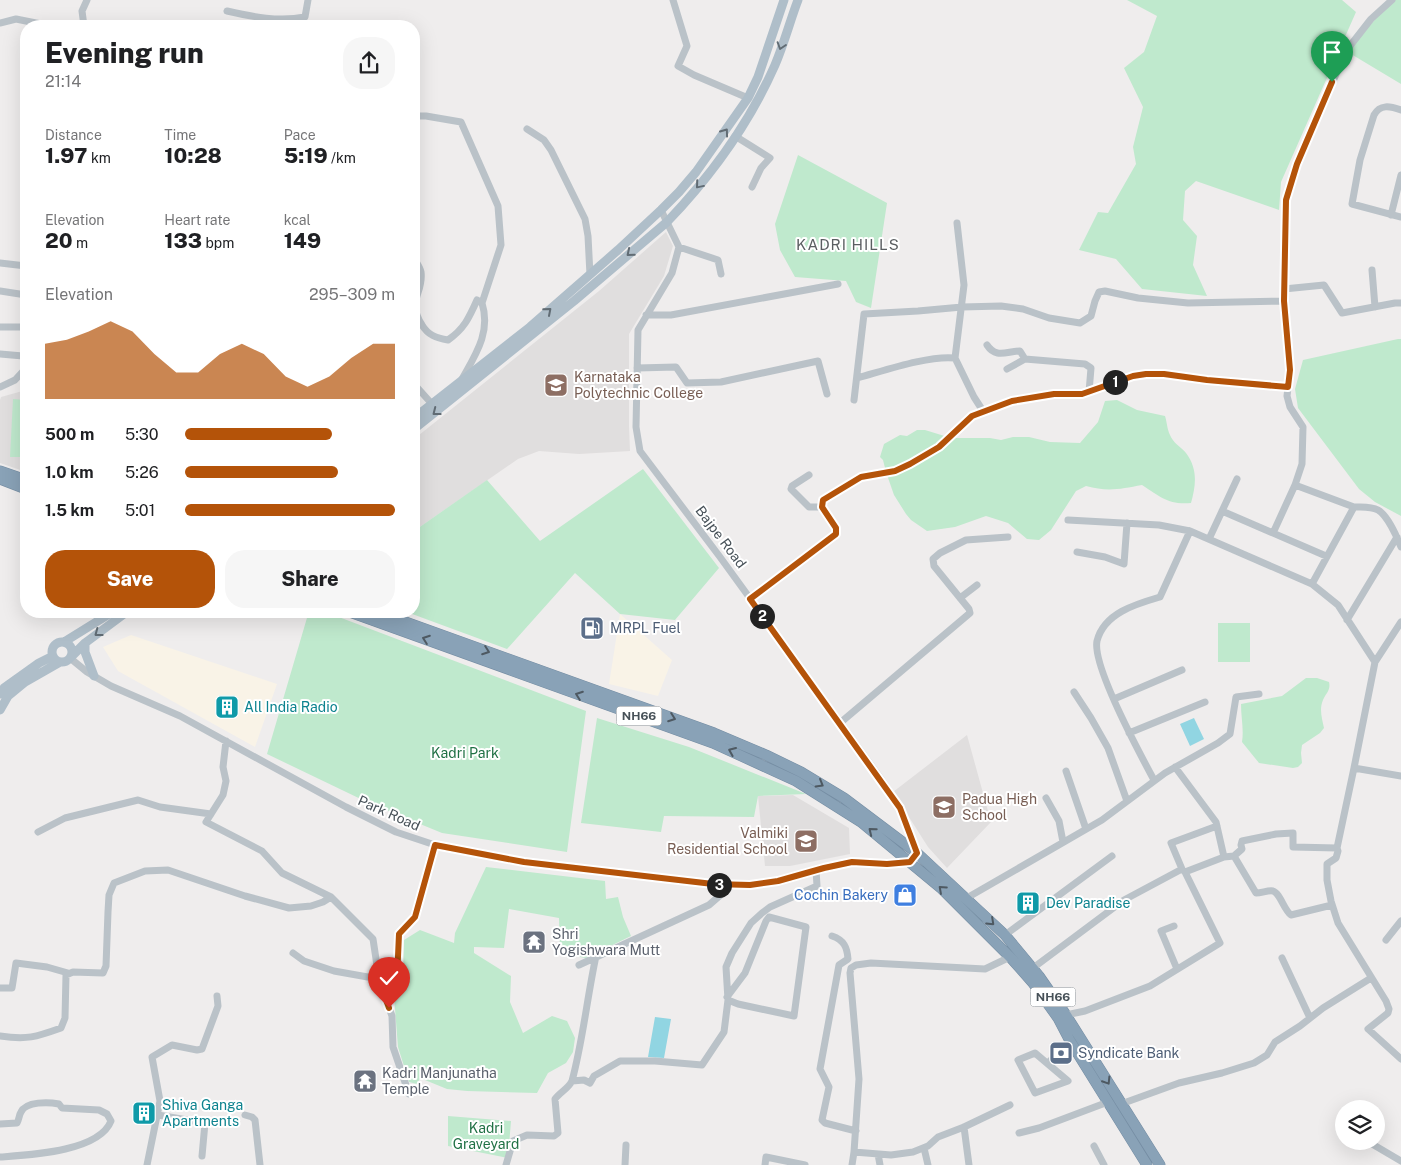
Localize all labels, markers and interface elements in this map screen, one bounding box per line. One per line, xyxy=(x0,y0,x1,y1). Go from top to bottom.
pin xyxy=(1311,31,1353,82)
text: Evening run xyxy=(45,36,204,69)
button: share xyxy=(343,37,395,89)
icon: arrive xyxy=(1318,38,1346,66)
one-way arrow xyxy=(777,41,787,50)
text: 21:14 xyxy=(45,72,81,91)
text: Distance xyxy=(45,127,102,143)
text: Time xyxy=(164,127,196,143)
text: Pace xyxy=(284,127,316,143)
one-way arrow xyxy=(719,128,728,138)
text: 1.97 xyxy=(45,143,88,168)
text: 10:28 xyxy=(164,143,222,168)
text: 5:19 xyxy=(284,143,328,168)
text: km xyxy=(88,150,111,166)
text: /km xyxy=(328,150,356,166)
one-way arrow xyxy=(696,179,705,188)
text: Elevation xyxy=(45,212,104,228)
text: Heart rate xyxy=(164,212,231,228)
text: kcal xyxy=(284,212,311,228)
text: 20 xyxy=(45,228,73,253)
text: 133 xyxy=(164,228,202,253)
text: 149 xyxy=(284,228,321,253)
text: m xyxy=(73,235,88,251)
text: bpm xyxy=(202,235,234,251)
district label: KADRI HILLS xyxy=(796,236,900,253)
one-way arrow xyxy=(626,248,635,257)
text: Elevation xyxy=(45,285,113,304)
text: 295–309 m xyxy=(309,285,395,304)
one-way arrow xyxy=(542,308,551,317)
place label: Karnataka Polytechnic College xyxy=(574,369,703,401)
pin: 1 xyxy=(1102,370,1128,394)
school or university icon: Karnataka Polytechnic College xyxy=(543,372,569,398)
text: 1 xyxy=(1113,374,1119,390)
one-way arrow xyxy=(433,406,442,414)
text: 500 m xyxy=(45,425,94,444)
text: 5:30 xyxy=(125,425,159,444)
text: 1.0 km xyxy=(45,463,94,482)
text: 5:26 xyxy=(125,463,159,482)
text: 1.5 km xyxy=(45,501,94,520)
text: 5:01 xyxy=(125,501,155,520)
street label: Bajpe Road xyxy=(692,503,750,571)
button: Save xyxy=(45,550,215,608)
button: Share xyxy=(225,550,395,608)
pin: 2 xyxy=(750,604,774,628)
text: 2 xyxy=(758,608,767,624)
fuel station icon: MRPL Fuel xyxy=(579,615,605,641)
place label: MRPL Fuel xyxy=(610,620,681,636)
one-way arrow xyxy=(94,627,104,636)
one-way arrow xyxy=(423,635,431,645)
one-way arrow xyxy=(482,645,490,655)
one-way arrow xyxy=(575,691,584,701)
building icon: All India Radio xyxy=(214,694,240,720)
place label: All India Radio xyxy=(244,699,338,715)
road number: NH66 xyxy=(616,706,662,726)
one-way arrow xyxy=(667,712,676,722)
park label: Kadri Park xyxy=(431,745,499,761)
one-way arrow xyxy=(728,746,737,757)
one-way arrow xyxy=(815,777,824,787)
place label: Padua High School xyxy=(962,791,1037,823)
street label: Park Road xyxy=(355,792,423,834)
school or university icon: Padua High School xyxy=(931,794,957,820)
place label: Valmiki Residential School xyxy=(667,825,788,857)
school or university icon: Valmiki Residential School xyxy=(793,828,819,854)
one-way arrow xyxy=(869,829,878,837)
pin: 3 xyxy=(706,872,732,898)
text: 3 xyxy=(715,877,724,893)
shop icon: Cochin Bakery xyxy=(892,882,918,908)
one-way arrow xyxy=(938,886,947,895)
place label: Cochin Bakery xyxy=(794,887,889,903)
building icon: Dev Paradise xyxy=(1015,890,1041,916)
place label: Dev Paradise xyxy=(1046,895,1130,911)
one-way arrow xyxy=(985,916,994,925)
place label: Shri Yogishwara Mutt xyxy=(552,926,660,958)
temple icon: Shri Yogishwara Mutt xyxy=(521,929,547,955)
pin xyxy=(368,957,410,1008)
icon: check xyxy=(375,964,403,992)
road number: NH66 xyxy=(1030,988,1076,1006)
bank icon: Syndicate Bank xyxy=(1048,1040,1074,1066)
place label: Syndicate Bank xyxy=(1078,1045,1180,1061)
place label: Kadri Manjunatha Temple xyxy=(382,1065,497,1097)
temple icon: Kadri Manjunatha Temple xyxy=(352,1068,378,1094)
one-way arrow xyxy=(1101,1076,1110,1085)
place label: Shiva Ganga Apartments xyxy=(162,1097,243,1129)
building icon: Shiva Ganga Apartments xyxy=(131,1100,157,1126)
map controls xyxy=(1335,1100,1385,1150)
button: layers xyxy=(1335,1100,1385,1150)
park label: Kadri Graveyard xyxy=(453,1120,519,1152)

